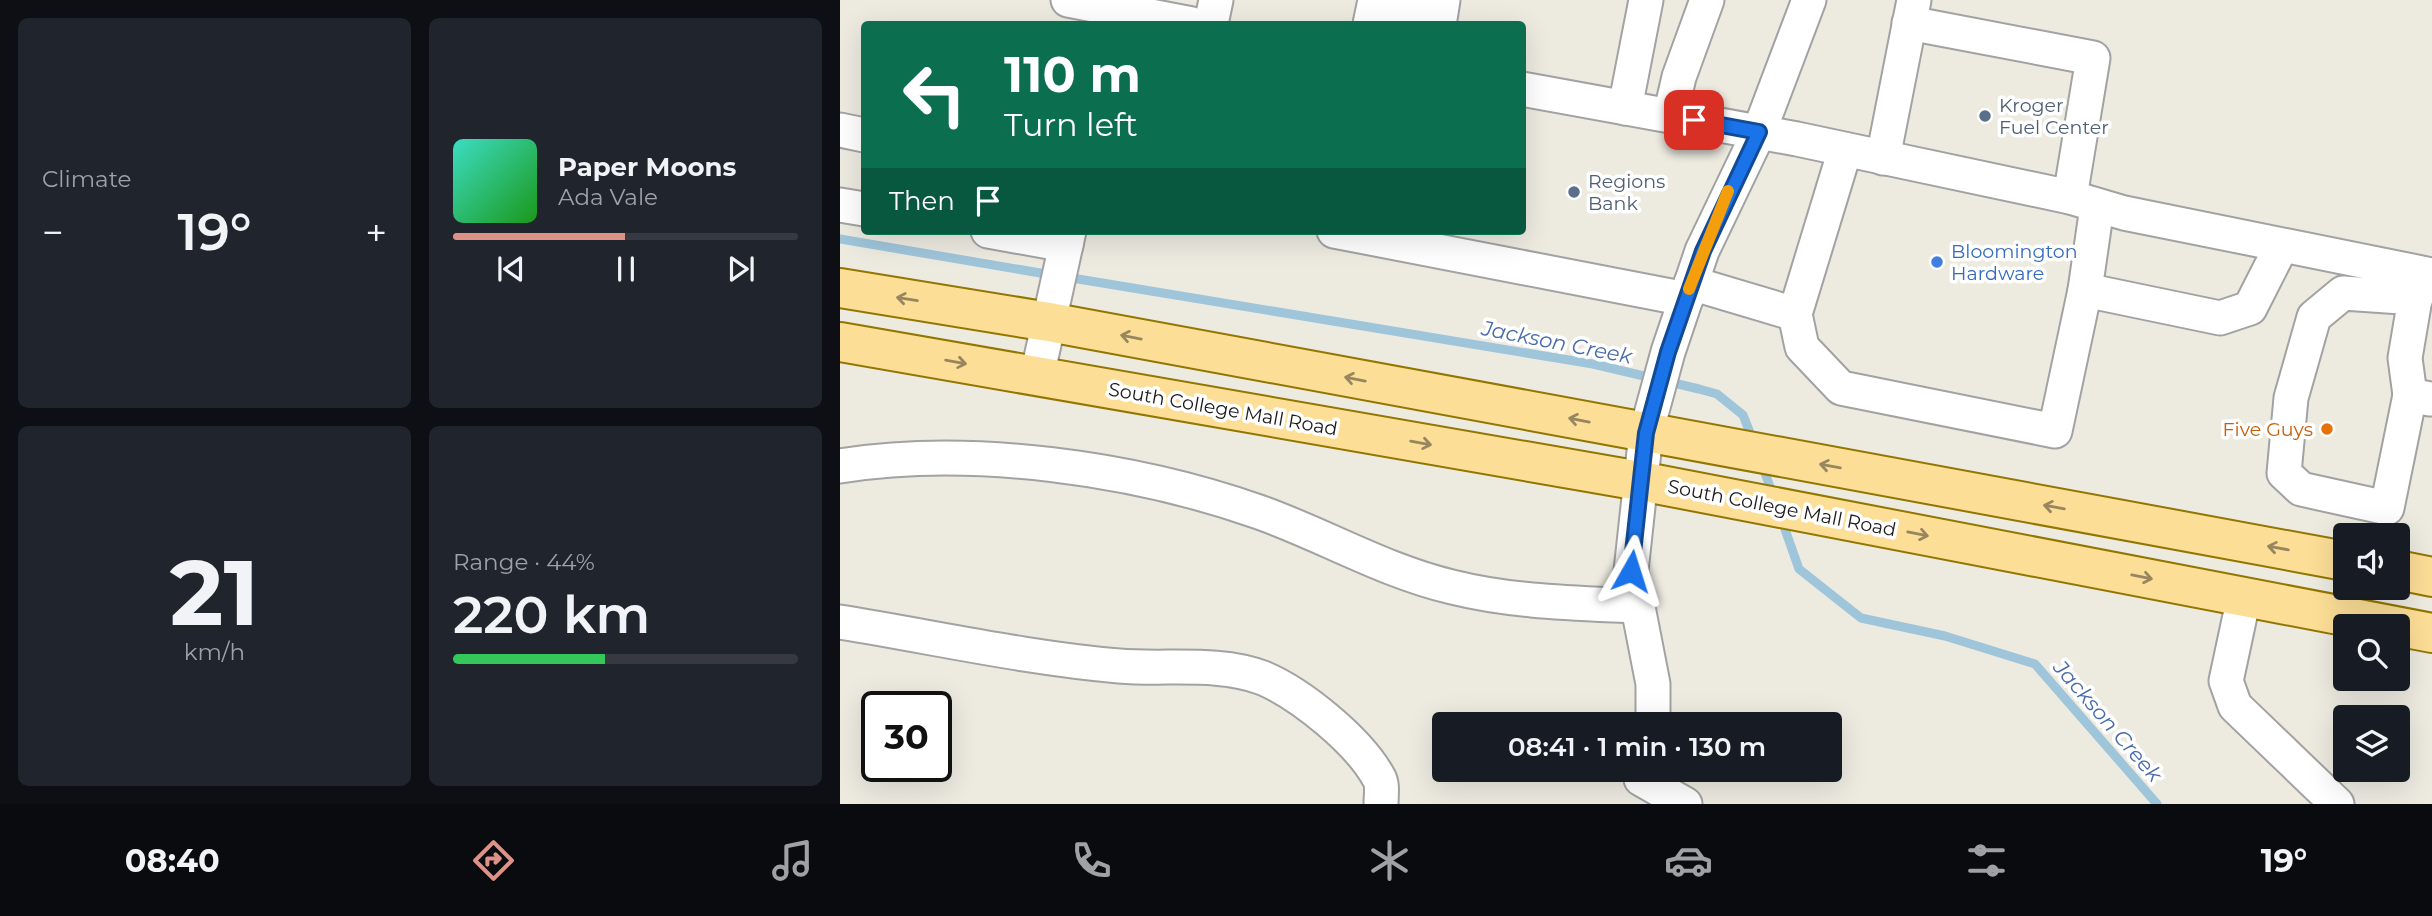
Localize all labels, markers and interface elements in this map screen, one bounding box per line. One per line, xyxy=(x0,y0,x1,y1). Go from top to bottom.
text: 110 m xyxy=(1004,45,1141,104)
icon: left xyxy=(889,49,980,140)
pin xyxy=(1664,90,1724,150)
place label: Kroger Fuel Center xyxy=(1999,94,2109,139)
icon: arrive xyxy=(1675,101,1713,139)
text: Turn left xyxy=(1004,105,1138,144)
marker: Kroger Fuel Center xyxy=(1977,108,1993,124)
text: Paper Moons xyxy=(558,151,736,183)
text: Climate xyxy=(42,165,131,193)
place label: Regions Bank xyxy=(1588,170,1665,215)
icon: arrive xyxy=(969,182,1007,220)
text: Ada Vale xyxy=(558,183,658,211)
marker: Regions Bank xyxy=(1566,184,1582,200)
text: Then xyxy=(889,185,955,217)
text: 19° xyxy=(177,200,252,263)
text: − xyxy=(42,209,64,256)
text: + xyxy=(365,209,387,256)
place label: Bloomington Hardware xyxy=(1951,240,2078,285)
icon: previous xyxy=(492,250,530,288)
icon: pause xyxy=(607,250,645,288)
icon: next xyxy=(722,250,760,288)
marker: Bloomington Hardware xyxy=(1929,254,1945,270)
one-way arrow xyxy=(896,292,919,305)
water label: Jackson Creek xyxy=(1479,315,1636,369)
one-way arrow xyxy=(1120,330,1143,344)
one-way arrow xyxy=(944,356,966,369)
one-way arrow xyxy=(1344,372,1367,385)
street label: South College Mall Road xyxy=(1107,378,1339,440)
one-way arrow xyxy=(1568,413,1590,427)
place label: Five Guys xyxy=(2223,418,2313,441)
marker: Five Guys xyxy=(2319,421,2335,437)
one-way arrow xyxy=(1409,437,1432,450)
one-way arrow xyxy=(1819,459,1842,473)
street label: South College Mall Road xyxy=(1666,475,1898,541)
one-way arrow xyxy=(2043,500,2066,514)
map controls xyxy=(2333,523,2410,782)
button: sound xyxy=(2333,523,2410,600)
one-way arrow xyxy=(1906,528,1929,542)
position arrow xyxy=(1594,534,1668,608)
text: 21 xyxy=(170,537,259,648)
one-way arrow xyxy=(2267,541,2290,555)
text: Range · 44% xyxy=(453,548,595,576)
one-way arrow xyxy=(2130,571,2153,585)
text: 220 km xyxy=(453,583,650,646)
button: search xyxy=(2333,614,2410,691)
text: km/h xyxy=(184,638,245,666)
water label: Jackson Creek xyxy=(2048,654,2168,788)
speed limit sign: 30 xyxy=(861,691,952,782)
button: layers xyxy=(2333,705,2410,782)
text: 08:41 · 1 min · 130 m xyxy=(1508,731,1766,763)
icon: directions xyxy=(469,836,518,885)
icon: music xyxy=(768,836,817,885)
icon: phone xyxy=(1067,836,1116,885)
icon: climate xyxy=(1365,836,1414,885)
icon: car xyxy=(1664,836,1713,885)
icon: filters xyxy=(1962,836,2011,885)
text: 08:40 xyxy=(125,841,220,880)
text: 19° xyxy=(2261,841,2307,880)

